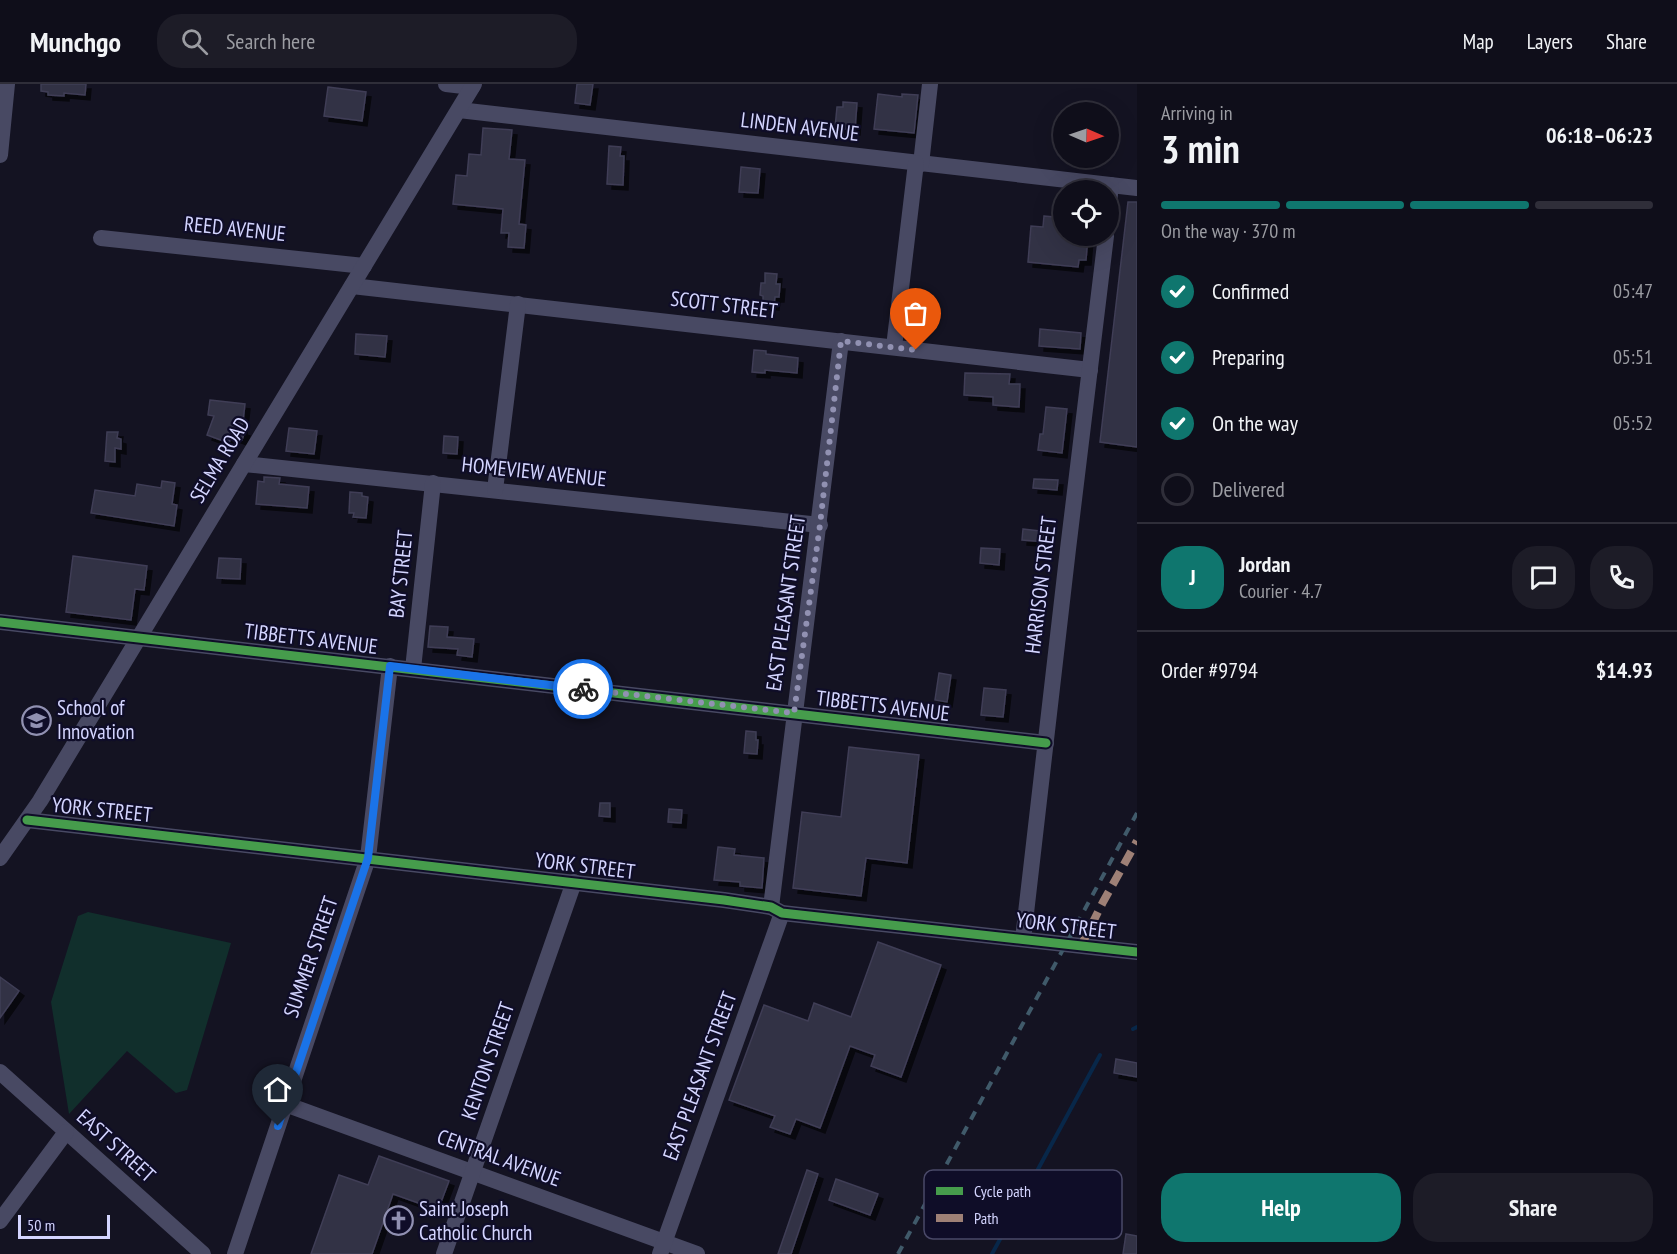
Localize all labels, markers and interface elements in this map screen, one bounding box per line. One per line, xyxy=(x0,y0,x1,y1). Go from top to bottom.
search box xyxy=(157,14,577,68)
text: Munchgo xyxy=(30,23,121,60)
icon: search xyxy=(178,25,211,58)
text: Search here xyxy=(226,27,315,55)
text: Map xyxy=(1463,28,1494,55)
text: Layers xyxy=(1527,28,1573,55)
text: Share xyxy=(1606,28,1647,55)
text: Arriving in xyxy=(1161,100,1233,126)
north arrow xyxy=(1053,102,1119,168)
map controls xyxy=(1053,102,1119,246)
street label: LINDEN AVENUE xyxy=(739,106,861,147)
text: 06:18–06:23 xyxy=(1546,121,1653,149)
text: 3 min xyxy=(1161,123,1240,174)
button: locate xyxy=(1053,180,1119,246)
street label: REED AVENUE xyxy=(183,210,287,247)
text: On the way · 370 m xyxy=(1161,218,1296,244)
icon: check xyxy=(1161,275,1194,308)
text: Confirmed xyxy=(1212,277,1289,305)
text: 05:47 xyxy=(1613,278,1653,304)
street label: SCOTT STREET xyxy=(669,285,780,325)
pin xyxy=(890,288,941,350)
icon: bag xyxy=(899,297,932,330)
icon: check xyxy=(1161,341,1194,374)
text: Preparing xyxy=(1212,343,1285,371)
text: 05:51 xyxy=(1613,344,1653,370)
icon: check xyxy=(1161,407,1194,440)
text: On the way xyxy=(1212,409,1298,437)
text: 05:52 xyxy=(1613,410,1653,436)
street label: SELMA ROAD xyxy=(183,412,256,508)
street label: HOMEVIEW AVENUE xyxy=(460,450,608,493)
text: Delivered xyxy=(1212,475,1285,503)
street label: EAST PLEASANT STREET xyxy=(760,513,811,693)
street label: HARRISON STREET xyxy=(1019,514,1062,655)
street label: BAY STREET xyxy=(382,528,419,619)
button: chat xyxy=(1512,546,1575,609)
button: phone xyxy=(1590,546,1653,609)
text: Jordan xyxy=(1239,550,1290,578)
text: J xyxy=(1189,563,1196,591)
text: Courier · 4.7 xyxy=(1239,578,1323,604)
street label: TIBBETTS AVENUE xyxy=(243,617,379,660)
text: Order #9794 xyxy=(1161,656,1258,684)
text: $14.93 xyxy=(1596,656,1653,684)
courier xyxy=(553,659,613,719)
icon: bike xyxy=(567,673,600,706)
street label: TIBBETTS AVENUE xyxy=(815,684,951,727)
place label: School of Innovation xyxy=(57,694,134,745)
school or university icon: School of Innovation xyxy=(20,704,52,736)
street label: YORK STREET xyxy=(51,791,154,828)
street label: YORK STREET xyxy=(533,846,637,885)
street label: SUMMER STREET xyxy=(277,892,344,1021)
street label: YORK STREET xyxy=(1014,906,1118,945)
street label: EAST PLEASANT STREET xyxy=(656,987,743,1164)
street label: KENTON STREET xyxy=(455,998,520,1123)
pin xyxy=(252,1064,303,1126)
icon: home xyxy=(261,1073,294,1106)
street label: EAST STREET xyxy=(71,1103,162,1189)
street label: CENTRAL AVENUE xyxy=(434,1123,565,1192)
legend xyxy=(924,1170,1122,1239)
button: Help xyxy=(1161,1173,1401,1242)
button: Share xyxy=(1413,1173,1653,1242)
text: Cycle path xyxy=(974,1181,1031,1201)
place label: Saint Joseph Catholic Church xyxy=(419,1195,532,1246)
church icon: Saint Joseph Catholic Church xyxy=(382,1205,414,1237)
text: Path xyxy=(974,1208,999,1228)
scale bar xyxy=(18,1212,110,1240)
text: 50 m xyxy=(27,1215,55,1235)

